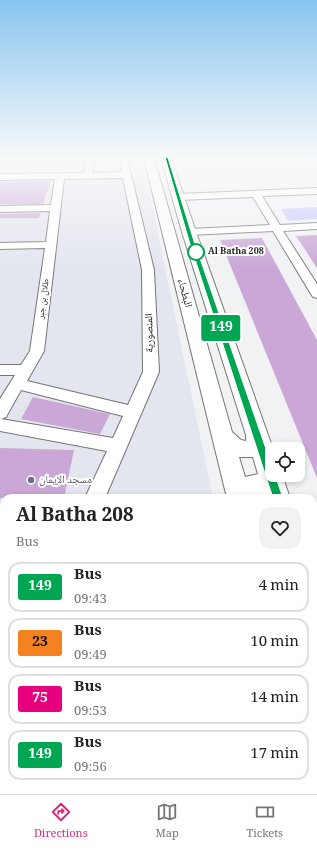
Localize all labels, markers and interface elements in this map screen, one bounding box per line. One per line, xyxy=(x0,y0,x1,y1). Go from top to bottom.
marker: Al Batha 208 xyxy=(187,243,205,261)
place label: Al Batha 208 xyxy=(208,244,264,260)
street label: البطحاء xyxy=(171,276,197,310)
street label: طلال بن جبر xyxy=(33,278,55,321)
street label: المنصورية xyxy=(140,313,160,353)
line badge: 149 xyxy=(198,315,244,341)
text: 149 xyxy=(209,316,233,340)
map controls xyxy=(265,442,305,482)
button: locate xyxy=(265,442,305,482)
place label: مسجد الإيمان xyxy=(39,471,92,490)
marker: مسجد الإيمان xyxy=(26,475,36,485)
text: Al Batha 208 xyxy=(16,501,134,533)
button: heart xyxy=(259,507,301,549)
text: Bus xyxy=(16,532,39,554)
text: Bus xyxy=(74,563,102,589)
text: 4 min xyxy=(259,574,299,600)
text: 149 xyxy=(28,575,52,599)
text: 09:43 xyxy=(74,589,107,611)
text: Bus xyxy=(74,619,102,645)
text: 10 min xyxy=(250,630,299,656)
text: 23 xyxy=(32,631,48,655)
text: 09:49 xyxy=(74,645,107,667)
text: Bus xyxy=(74,675,102,701)
text: 14 min xyxy=(250,686,299,712)
text: 75 xyxy=(32,687,48,711)
text: 09:53 xyxy=(74,701,107,723)
text: Bus xyxy=(74,731,102,757)
text: 17 min xyxy=(250,742,299,768)
text: 149 xyxy=(28,743,52,767)
text: 09:56 xyxy=(74,757,107,779)
tab: Directions xyxy=(34,801,88,844)
tab: Map xyxy=(155,801,179,844)
tab: Tickets xyxy=(246,801,283,844)

